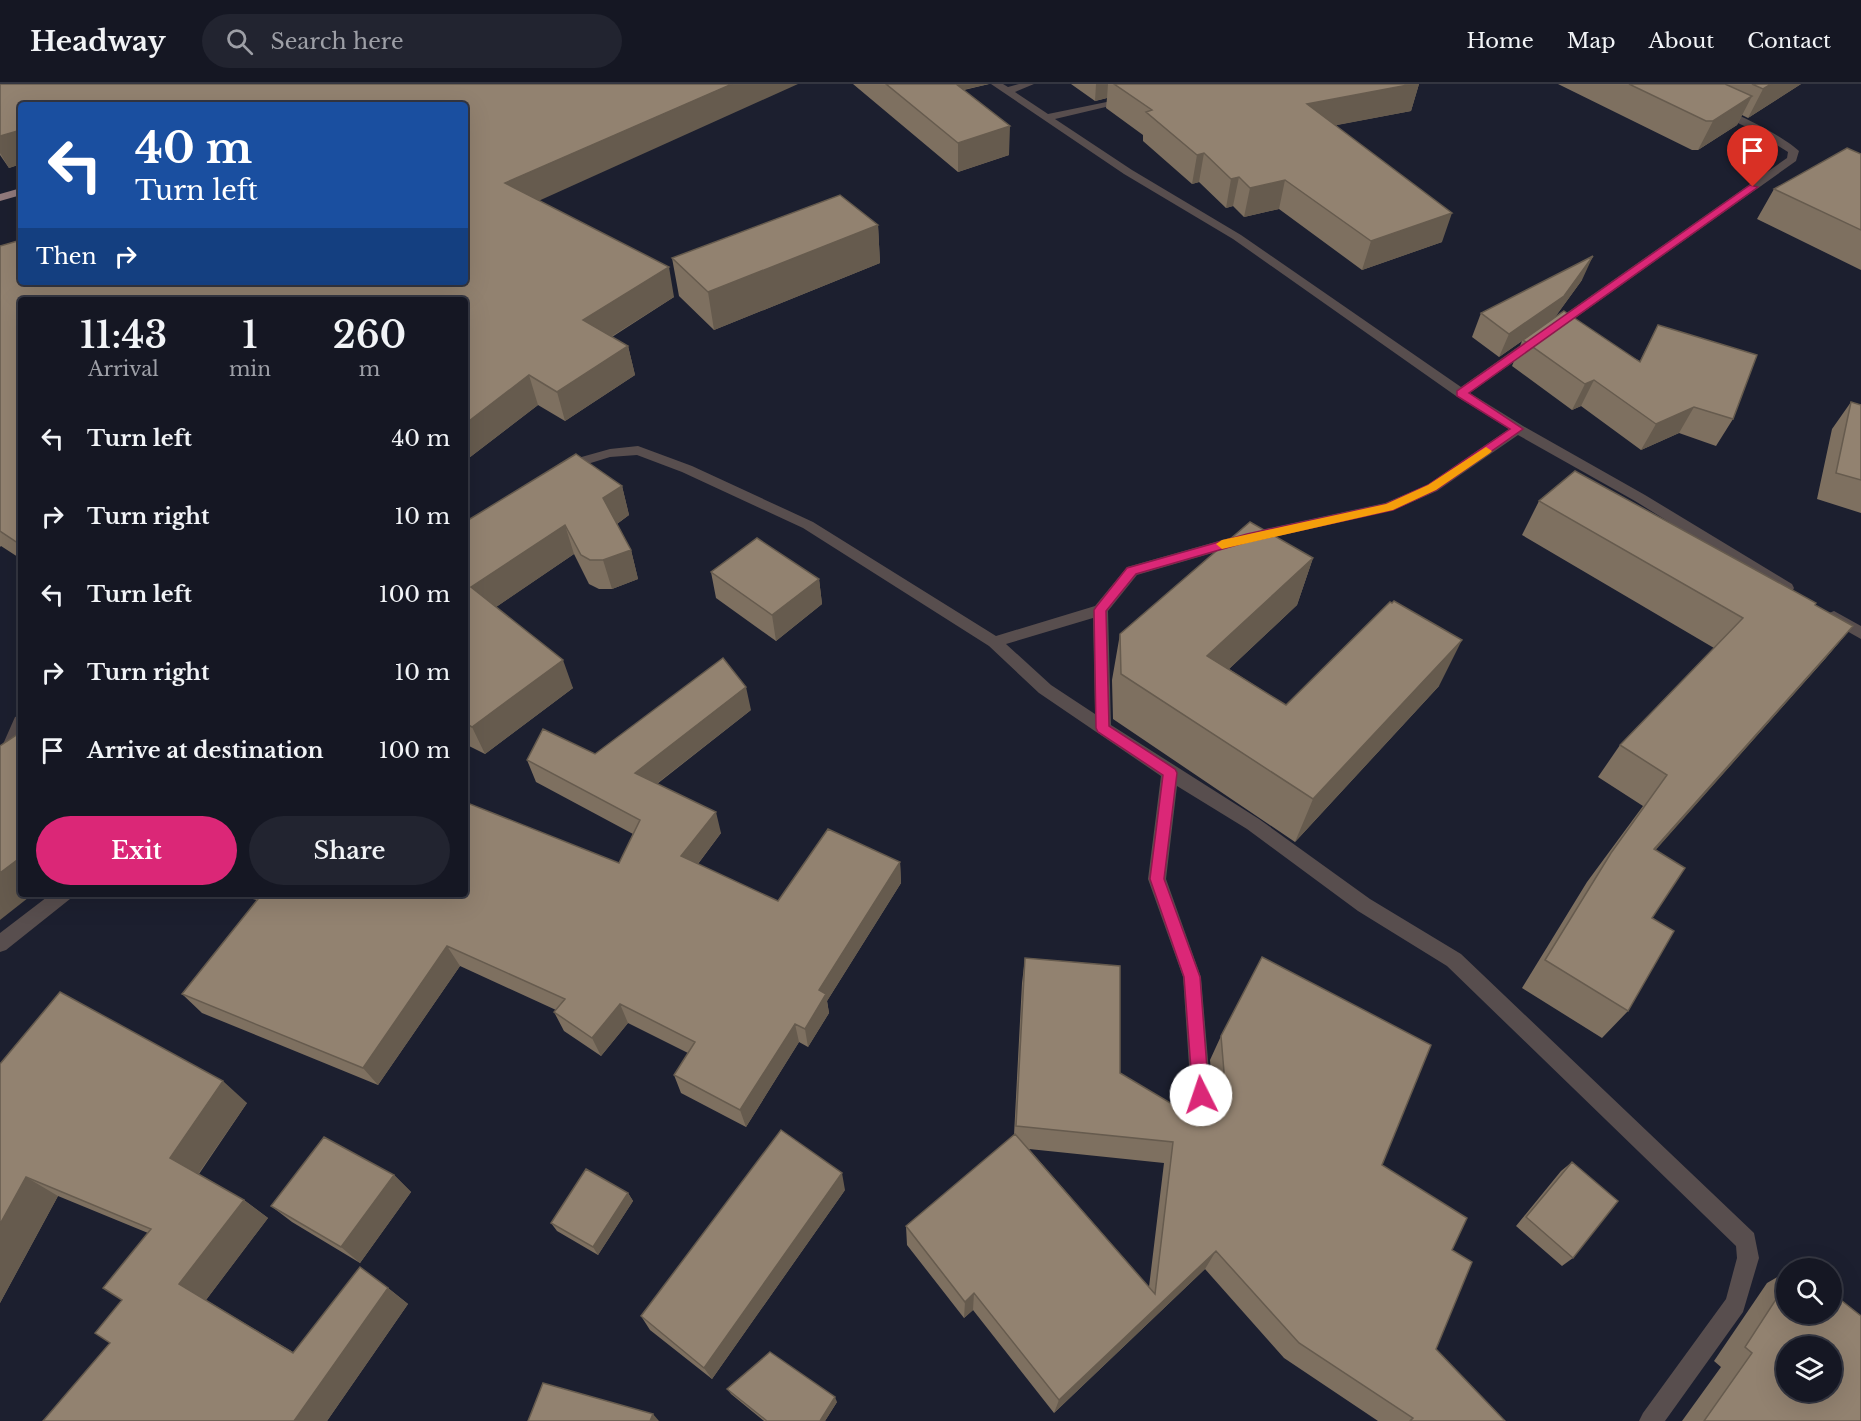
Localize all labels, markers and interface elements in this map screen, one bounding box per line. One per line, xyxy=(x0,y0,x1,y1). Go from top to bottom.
search box xyxy=(202,14,622,68)
text: Headway xyxy=(30,24,166,59)
icon: search xyxy=(223,25,256,58)
text: Search here xyxy=(271,28,404,55)
text: Home xyxy=(1467,28,1534,54)
text: Map xyxy=(1567,28,1615,54)
text: About xyxy=(1648,28,1714,54)
text: Contact xyxy=(1747,28,1831,54)
text: 40 m xyxy=(135,122,252,174)
pin xyxy=(1727,125,1778,187)
icon: left xyxy=(36,126,114,204)
icon: arrive xyxy=(1736,134,1769,167)
text: Turn left xyxy=(135,174,258,207)
icon: right xyxy=(109,240,142,273)
text: Then xyxy=(36,243,97,270)
text: 11:43 xyxy=(80,313,167,358)
text: 1 xyxy=(242,313,258,358)
text: 260 xyxy=(333,313,406,358)
text: Arrival xyxy=(88,357,159,381)
text: min xyxy=(229,357,271,381)
text: m xyxy=(359,357,380,381)
icon: left xyxy=(36,422,69,455)
text: Turn left xyxy=(87,425,192,452)
text: 40 m xyxy=(392,425,450,452)
icon: right xyxy=(36,500,69,533)
text: Turn right xyxy=(87,503,209,530)
text: 10 m xyxy=(395,503,450,530)
icon: left xyxy=(36,578,69,611)
text: Turn left xyxy=(87,581,192,608)
text: 100 m xyxy=(379,581,450,608)
icon: right xyxy=(36,656,69,689)
text: Turn right xyxy=(87,659,209,686)
text: 10 m xyxy=(395,659,450,686)
icon: arrive xyxy=(36,734,69,767)
text: Arrive at destination xyxy=(87,737,324,764)
text: 100 m xyxy=(379,737,450,764)
button: Exit xyxy=(36,816,237,885)
button: Share xyxy=(249,816,450,885)
position arrow xyxy=(1169,1063,1233,1127)
map controls xyxy=(1776,1258,1842,1402)
button: search xyxy=(1776,1258,1842,1324)
button: layers xyxy=(1776,1336,1842,1402)

